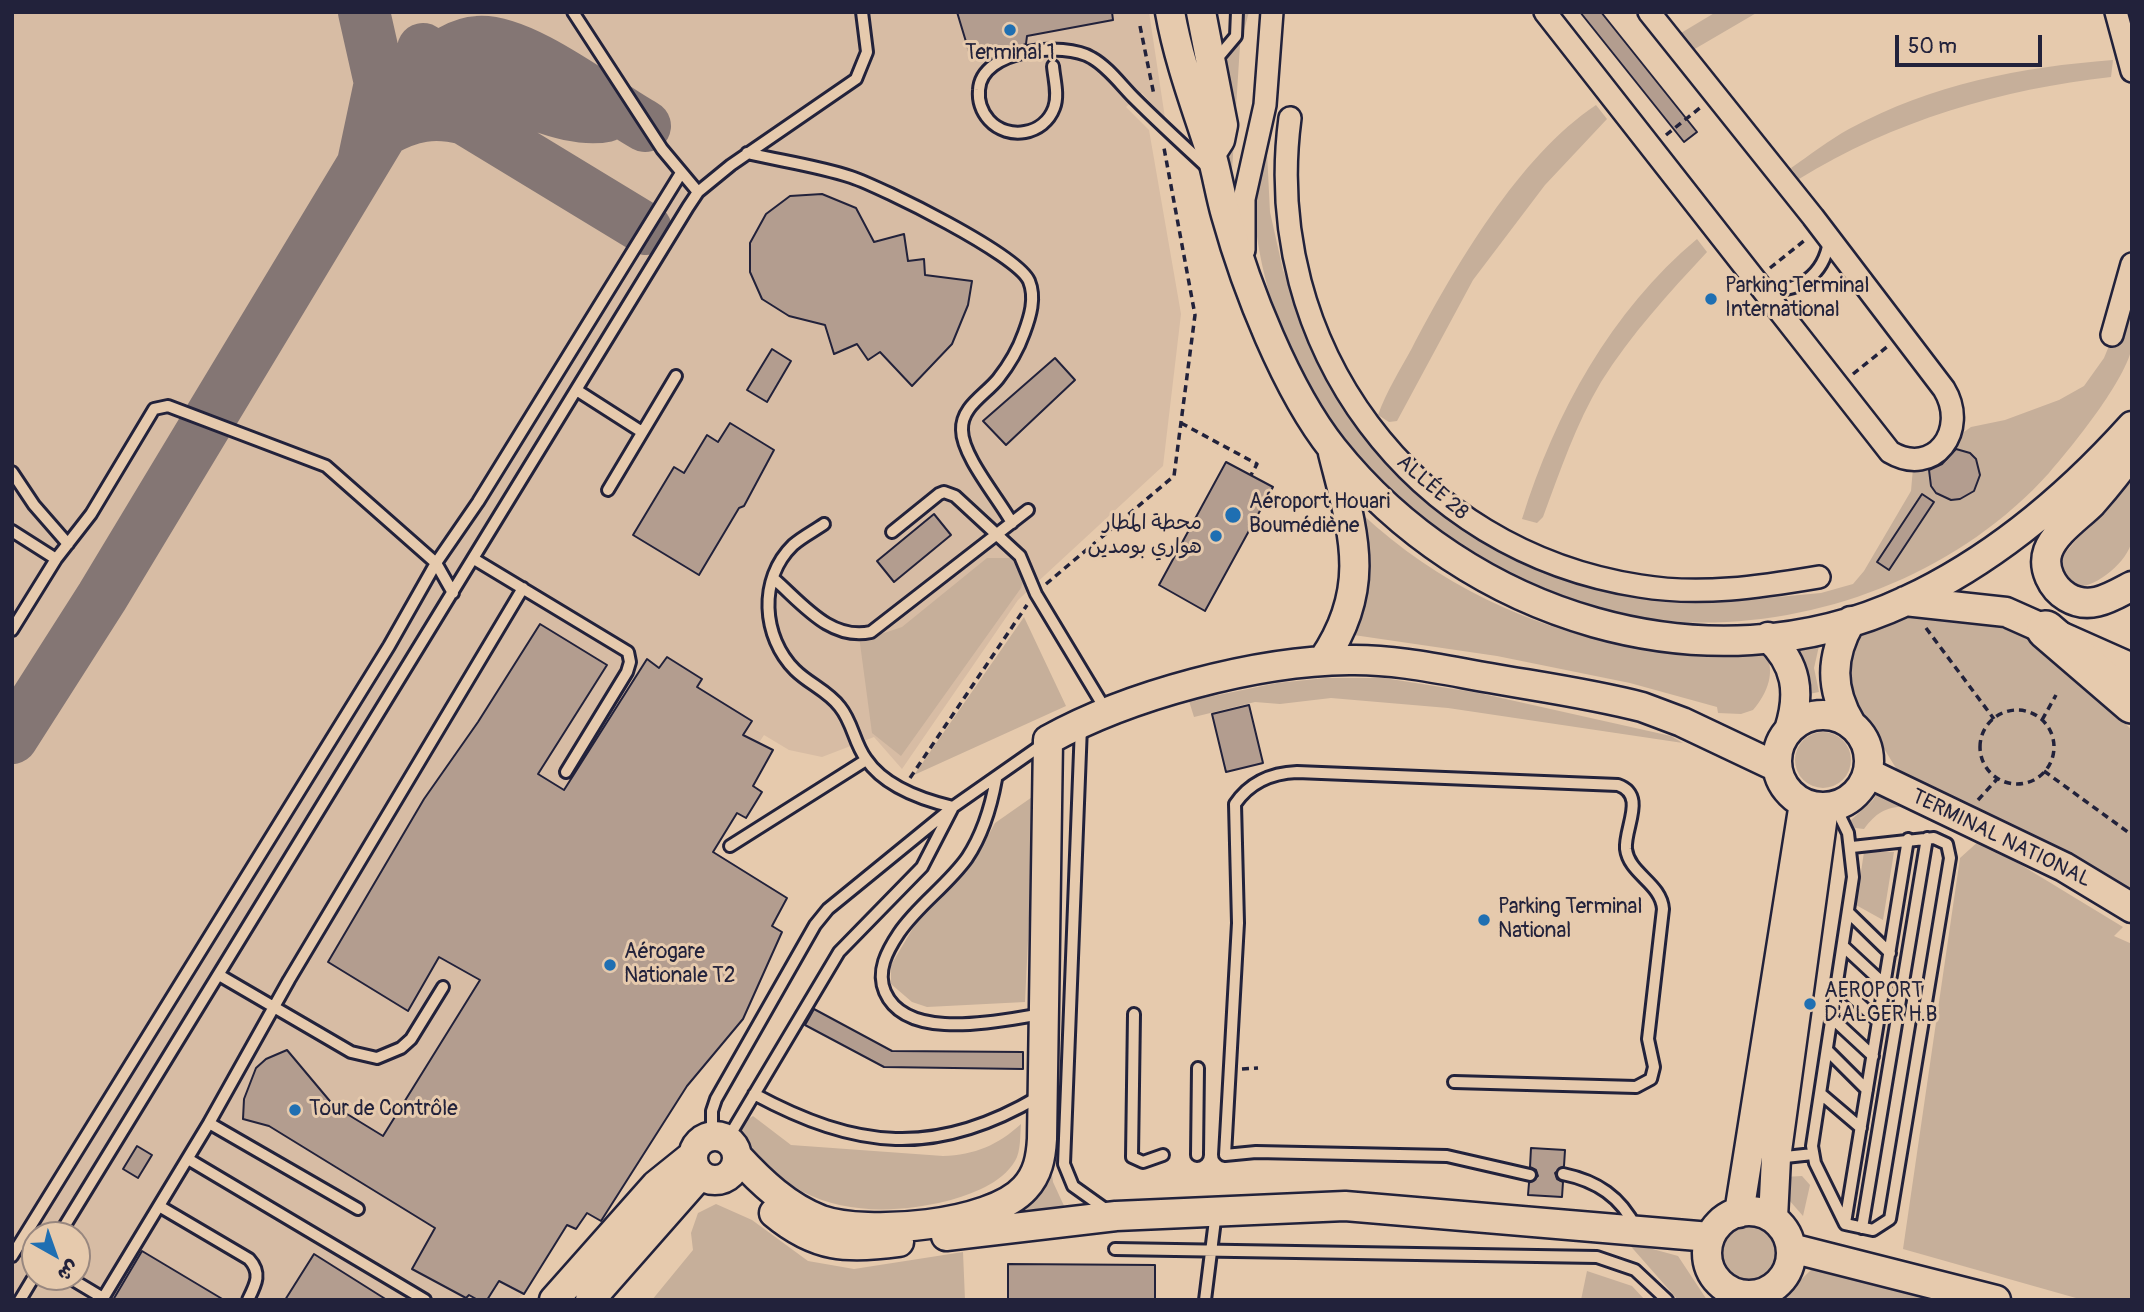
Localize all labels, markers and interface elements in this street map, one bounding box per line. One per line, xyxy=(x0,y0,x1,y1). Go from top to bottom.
scale bar xyxy=(1899,21,2046,65)
marker: Terminal 1 xyxy=(1002,22,1018,38)
text: 50 m xyxy=(1908,33,1957,60)
place label: Terminal 1 xyxy=(965,41,1055,67)
place label: Parking Terminal International xyxy=(1725,274,1869,324)
marker: Parking Terminal International xyxy=(1703,291,1719,307)
street label: ALLÉE 28 xyxy=(1391,450,1473,526)
place label: Aéroport Houari Boumédiène xyxy=(1249,490,1390,540)
marker: Aéroport Houari Boumédiène xyxy=(1223,505,1243,525)
place label: محطة المطار هواري بومدين xyxy=(1087,511,1202,561)
marker: محطة المطار هواري بومدين xyxy=(1208,528,1224,544)
street label: TERMINAL NATIONAL xyxy=(1907,785,2095,893)
place label: Parking Terminal National xyxy=(1498,895,1642,945)
marker: Parking Terminal National xyxy=(1476,912,1492,928)
place label: Aérogare Nationale T2 xyxy=(624,940,736,990)
marker: Aérogare Nationale T2 xyxy=(602,957,618,973)
place label: AEROPORT D'ALGER H.B xyxy=(1824,979,1938,1029)
marker: AEROPORT D'ALGER H.B xyxy=(1802,996,1818,1012)
place label: Tour de Contrôle xyxy=(309,1097,458,1123)
marker: Tour de Contrôle xyxy=(287,1102,303,1118)
north arrow xyxy=(21,1221,91,1291)
text: ش xyxy=(52,1255,84,1286)

